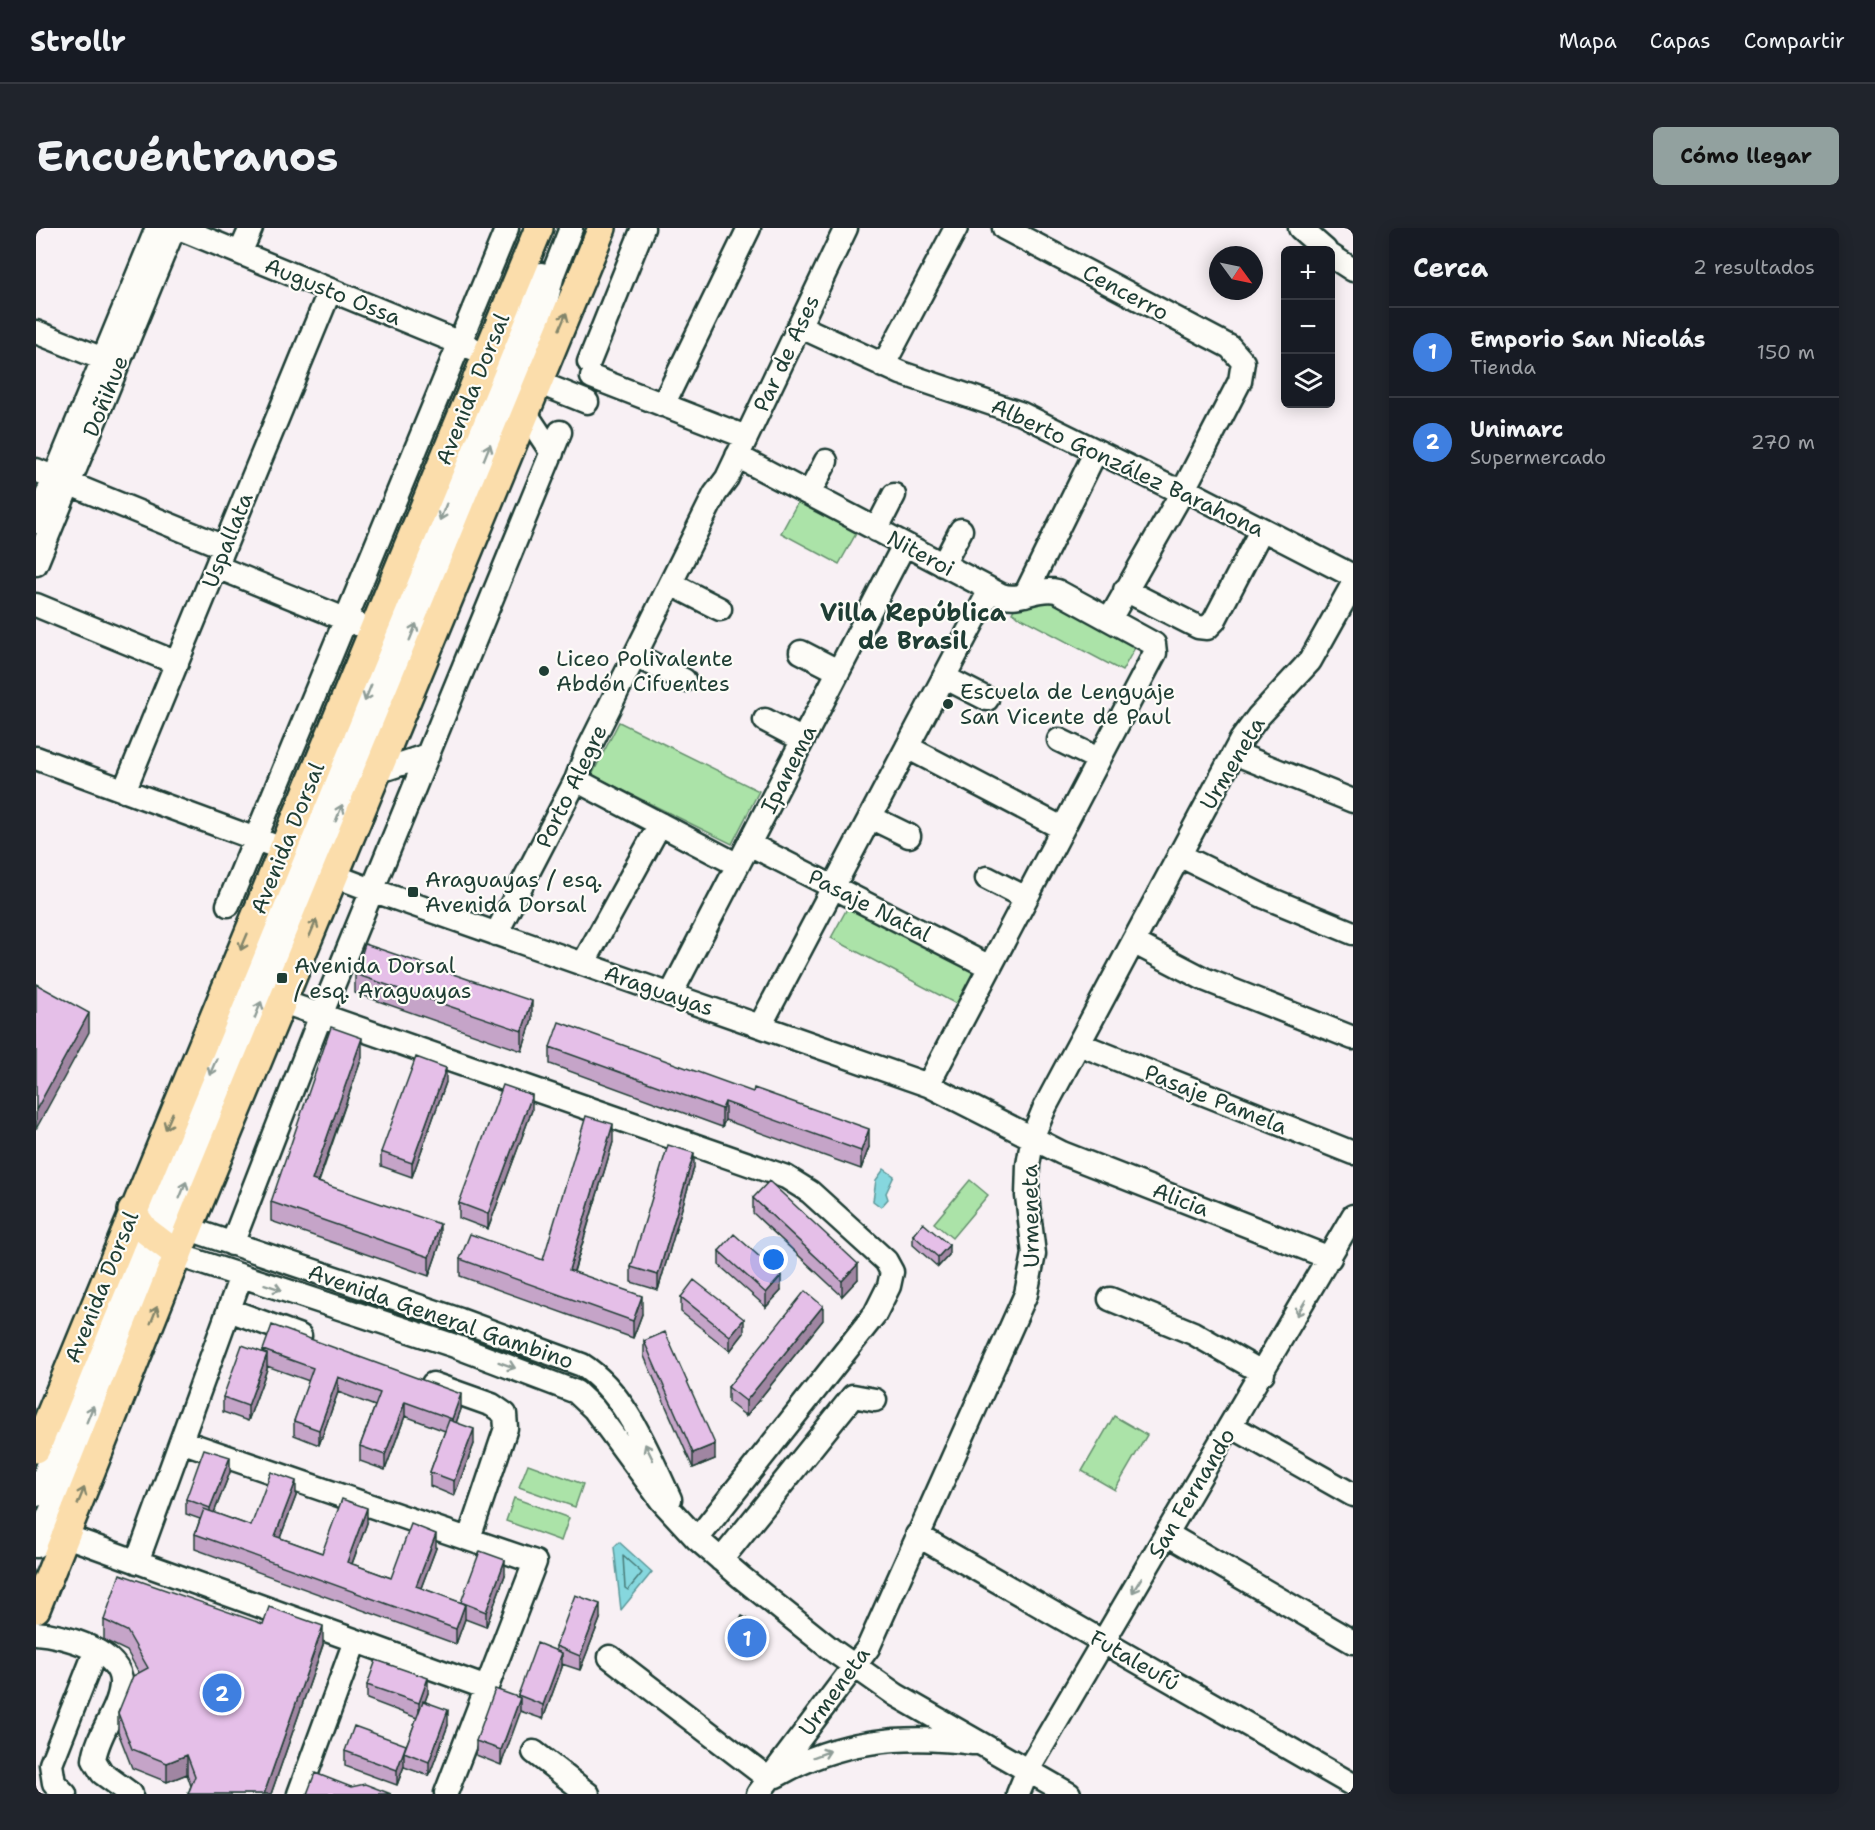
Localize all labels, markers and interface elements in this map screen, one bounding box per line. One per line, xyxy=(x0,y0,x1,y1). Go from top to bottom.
text: Strollr xyxy=(30,22,126,60)
text: Mapa xyxy=(1559,27,1617,55)
text: Capas xyxy=(1650,27,1711,55)
text: Compartir xyxy=(1744,27,1845,55)
button: Cómo llegar xyxy=(1653,127,1839,185)
text: Encuéntranos xyxy=(36,128,338,184)
north arrow xyxy=(1209,246,1263,300)
map controls xyxy=(1281,246,1335,408)
button: + xyxy=(1281,246,1335,300)
text: Cerca xyxy=(1413,250,1488,285)
street label: Augusto Ossa xyxy=(260,251,406,332)
text: 2 resultados xyxy=(1693,254,1815,280)
street label: Cencerro xyxy=(1078,258,1174,327)
street label: Par de Ases xyxy=(747,290,826,416)
button: − xyxy=(1281,300,1335,354)
street label: Avenida Dorsal xyxy=(429,309,516,469)
one-way arrow xyxy=(558,312,569,330)
text: Emporio San Nicolás xyxy=(1470,325,1705,354)
text: 1 xyxy=(1428,339,1437,365)
text: 150 m xyxy=(1757,339,1815,365)
street label: Doñihue xyxy=(76,351,135,441)
button: layers xyxy=(1281,354,1335,408)
text: Tienda xyxy=(1470,354,1536,380)
street label: Alberto González Barahona xyxy=(987,391,1269,544)
text: Unimarc xyxy=(1470,415,1564,444)
text: 2 xyxy=(1426,429,1440,455)
text: 270 m xyxy=(1751,429,1815,455)
one-way arrow xyxy=(482,443,493,462)
text: Supermercado xyxy=(1470,444,1606,470)
street label: Uspallata xyxy=(195,488,260,592)
one-way arrow xyxy=(437,503,448,521)
street label: Niteroi xyxy=(882,524,960,583)
district label: Villa República de Brasil xyxy=(820,597,1007,657)
one-way arrow xyxy=(408,624,419,642)
place label: Liceo Polivalente Abdón Cifuentes xyxy=(556,644,733,698)
marker: Liceo Polivalente Abdón Cifuentes xyxy=(537,664,551,678)
place label: Escuela de Lenguaje San Vicente de Paul xyxy=(960,677,1175,731)
one-way arrow xyxy=(362,683,373,701)
marker: Escuela de Lenguaje San Vicente de Paul xyxy=(941,697,955,711)
street label: Urmeneta xyxy=(1193,711,1272,815)
street label: Porto Alegre xyxy=(529,720,614,853)
street label: Ipanema xyxy=(754,720,823,818)
street label: Avenida Dorsal xyxy=(244,758,331,918)
one-way arrow xyxy=(334,804,345,822)
street label: Pasaje Natal xyxy=(803,862,937,949)
place label: Araguayas / esq. Avenida Dorsal xyxy=(425,865,603,919)
marker: Araguayas / esq. Avenida Dorsal xyxy=(406,885,420,899)
one-way arrow xyxy=(308,920,319,938)
one-way arrow xyxy=(238,932,249,951)
place label: Avenida Dorsal / esq. Araguayas xyxy=(294,951,472,1005)
street label: Araguayas xyxy=(600,958,718,1023)
marker: Avenida Dorsal / esq. Araguayas xyxy=(275,971,289,985)
one-way arrow xyxy=(253,1001,264,1019)
one-way arrow xyxy=(207,1058,218,1076)
street label: Pasaje Pamela xyxy=(1140,1058,1292,1141)
one-way arrow xyxy=(163,1112,174,1130)
street label: Urmeneta xyxy=(1015,1164,1046,1268)
street label: Alicia xyxy=(1148,1175,1214,1224)
one-way arrow xyxy=(178,1181,189,1200)
street label: Avenida Dorsal xyxy=(58,1207,145,1367)
your location xyxy=(759,1245,788,1274)
street label: Avenida General Gambino xyxy=(304,1257,578,1376)
one-way arrow xyxy=(263,1282,282,1293)
one-way arrow xyxy=(1294,1299,1306,1316)
one-way arrow xyxy=(149,1306,160,1325)
one-way arrow xyxy=(497,1360,516,1371)
one-way arrow xyxy=(85,1405,96,1424)
street label: San Fernando xyxy=(1141,1423,1242,1564)
one-way arrow xyxy=(642,1444,654,1462)
one-way arrow xyxy=(77,1487,88,1506)
one-way arrow xyxy=(1131,1576,1143,1593)
pin: 1 xyxy=(728,1616,766,1660)
street label: Futaleufú xyxy=(1085,1623,1185,1698)
street label: Urmeneta xyxy=(792,1641,877,1742)
pin: 2 xyxy=(202,1670,242,1716)
one-way arrow xyxy=(812,1748,831,1759)

